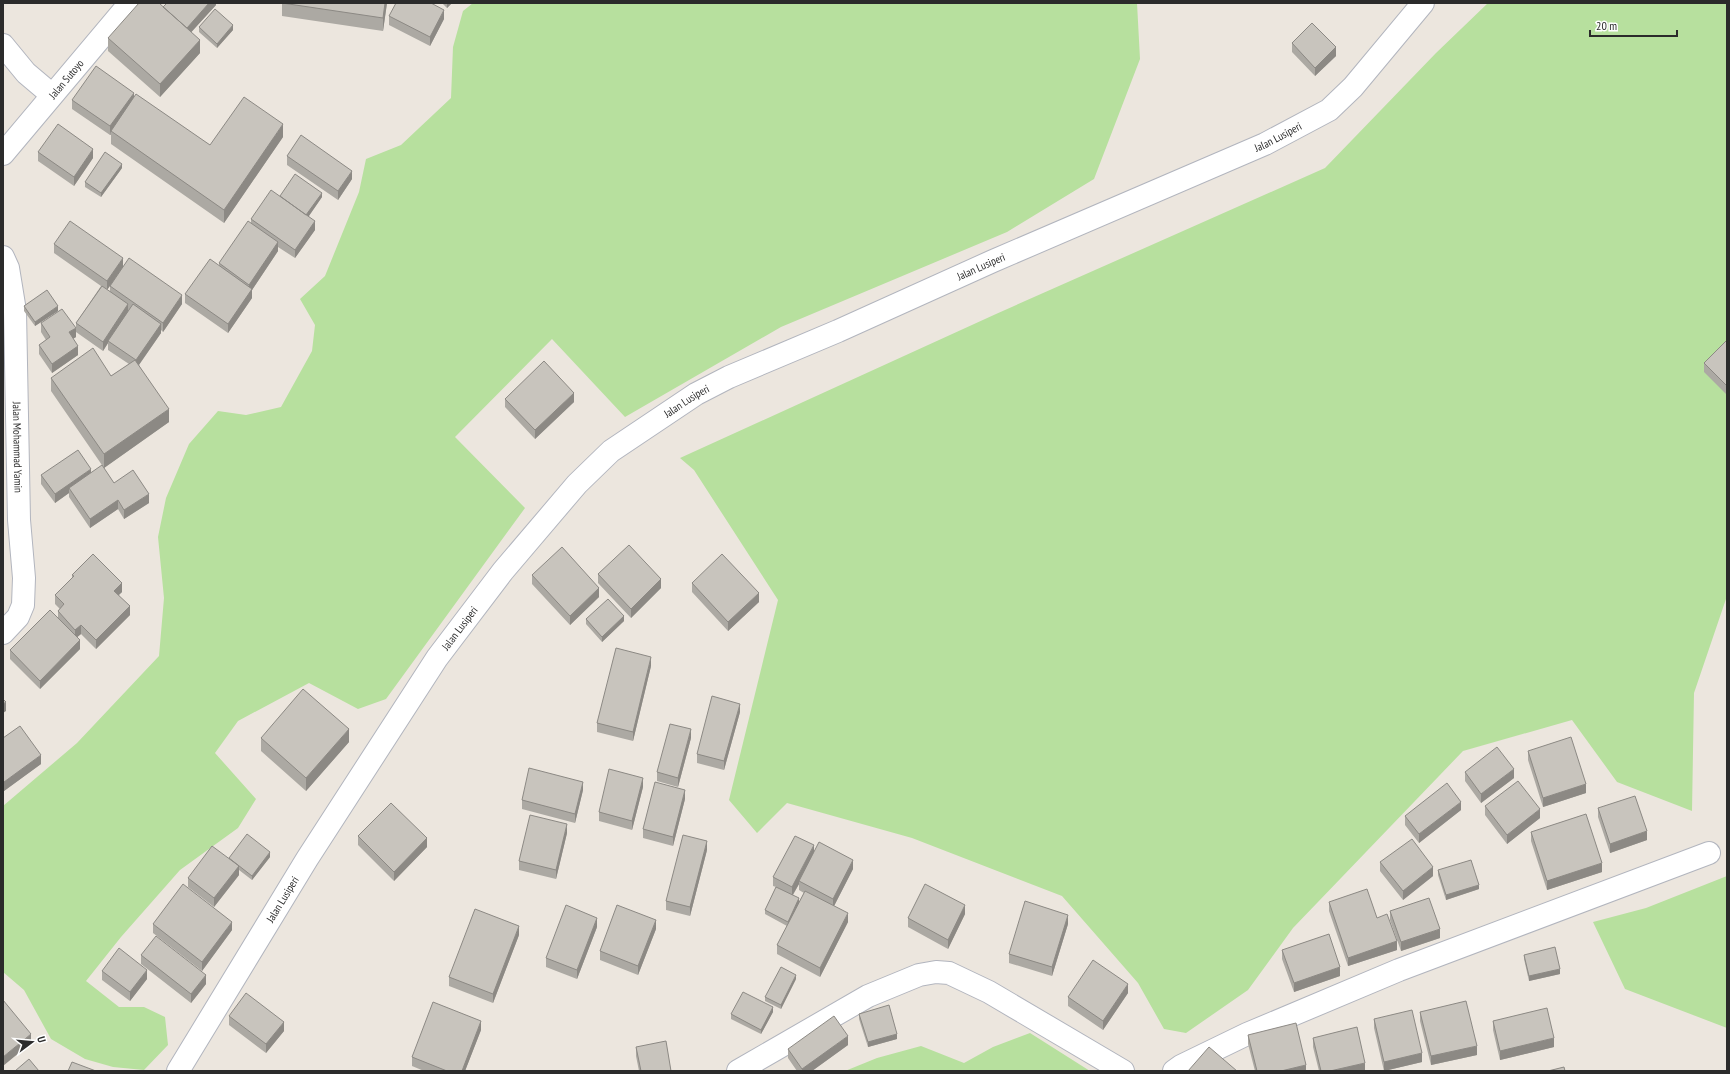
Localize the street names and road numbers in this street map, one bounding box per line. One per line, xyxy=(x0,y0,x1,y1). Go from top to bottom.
street label: Jalan Sutoyo xyxy=(45,56,87,102)
street label: Jalan Lusiperi xyxy=(1251,119,1304,155)
street label: Jalan Lusiperi xyxy=(954,250,1007,284)
street label: Jalan Lusiperi xyxy=(660,381,712,421)
street label: Jalan Mohammad Yamin xyxy=(10,401,25,493)
street label: Jalan Lusiperi xyxy=(438,603,481,654)
street label: Jalan Lusiperi xyxy=(263,874,302,926)

